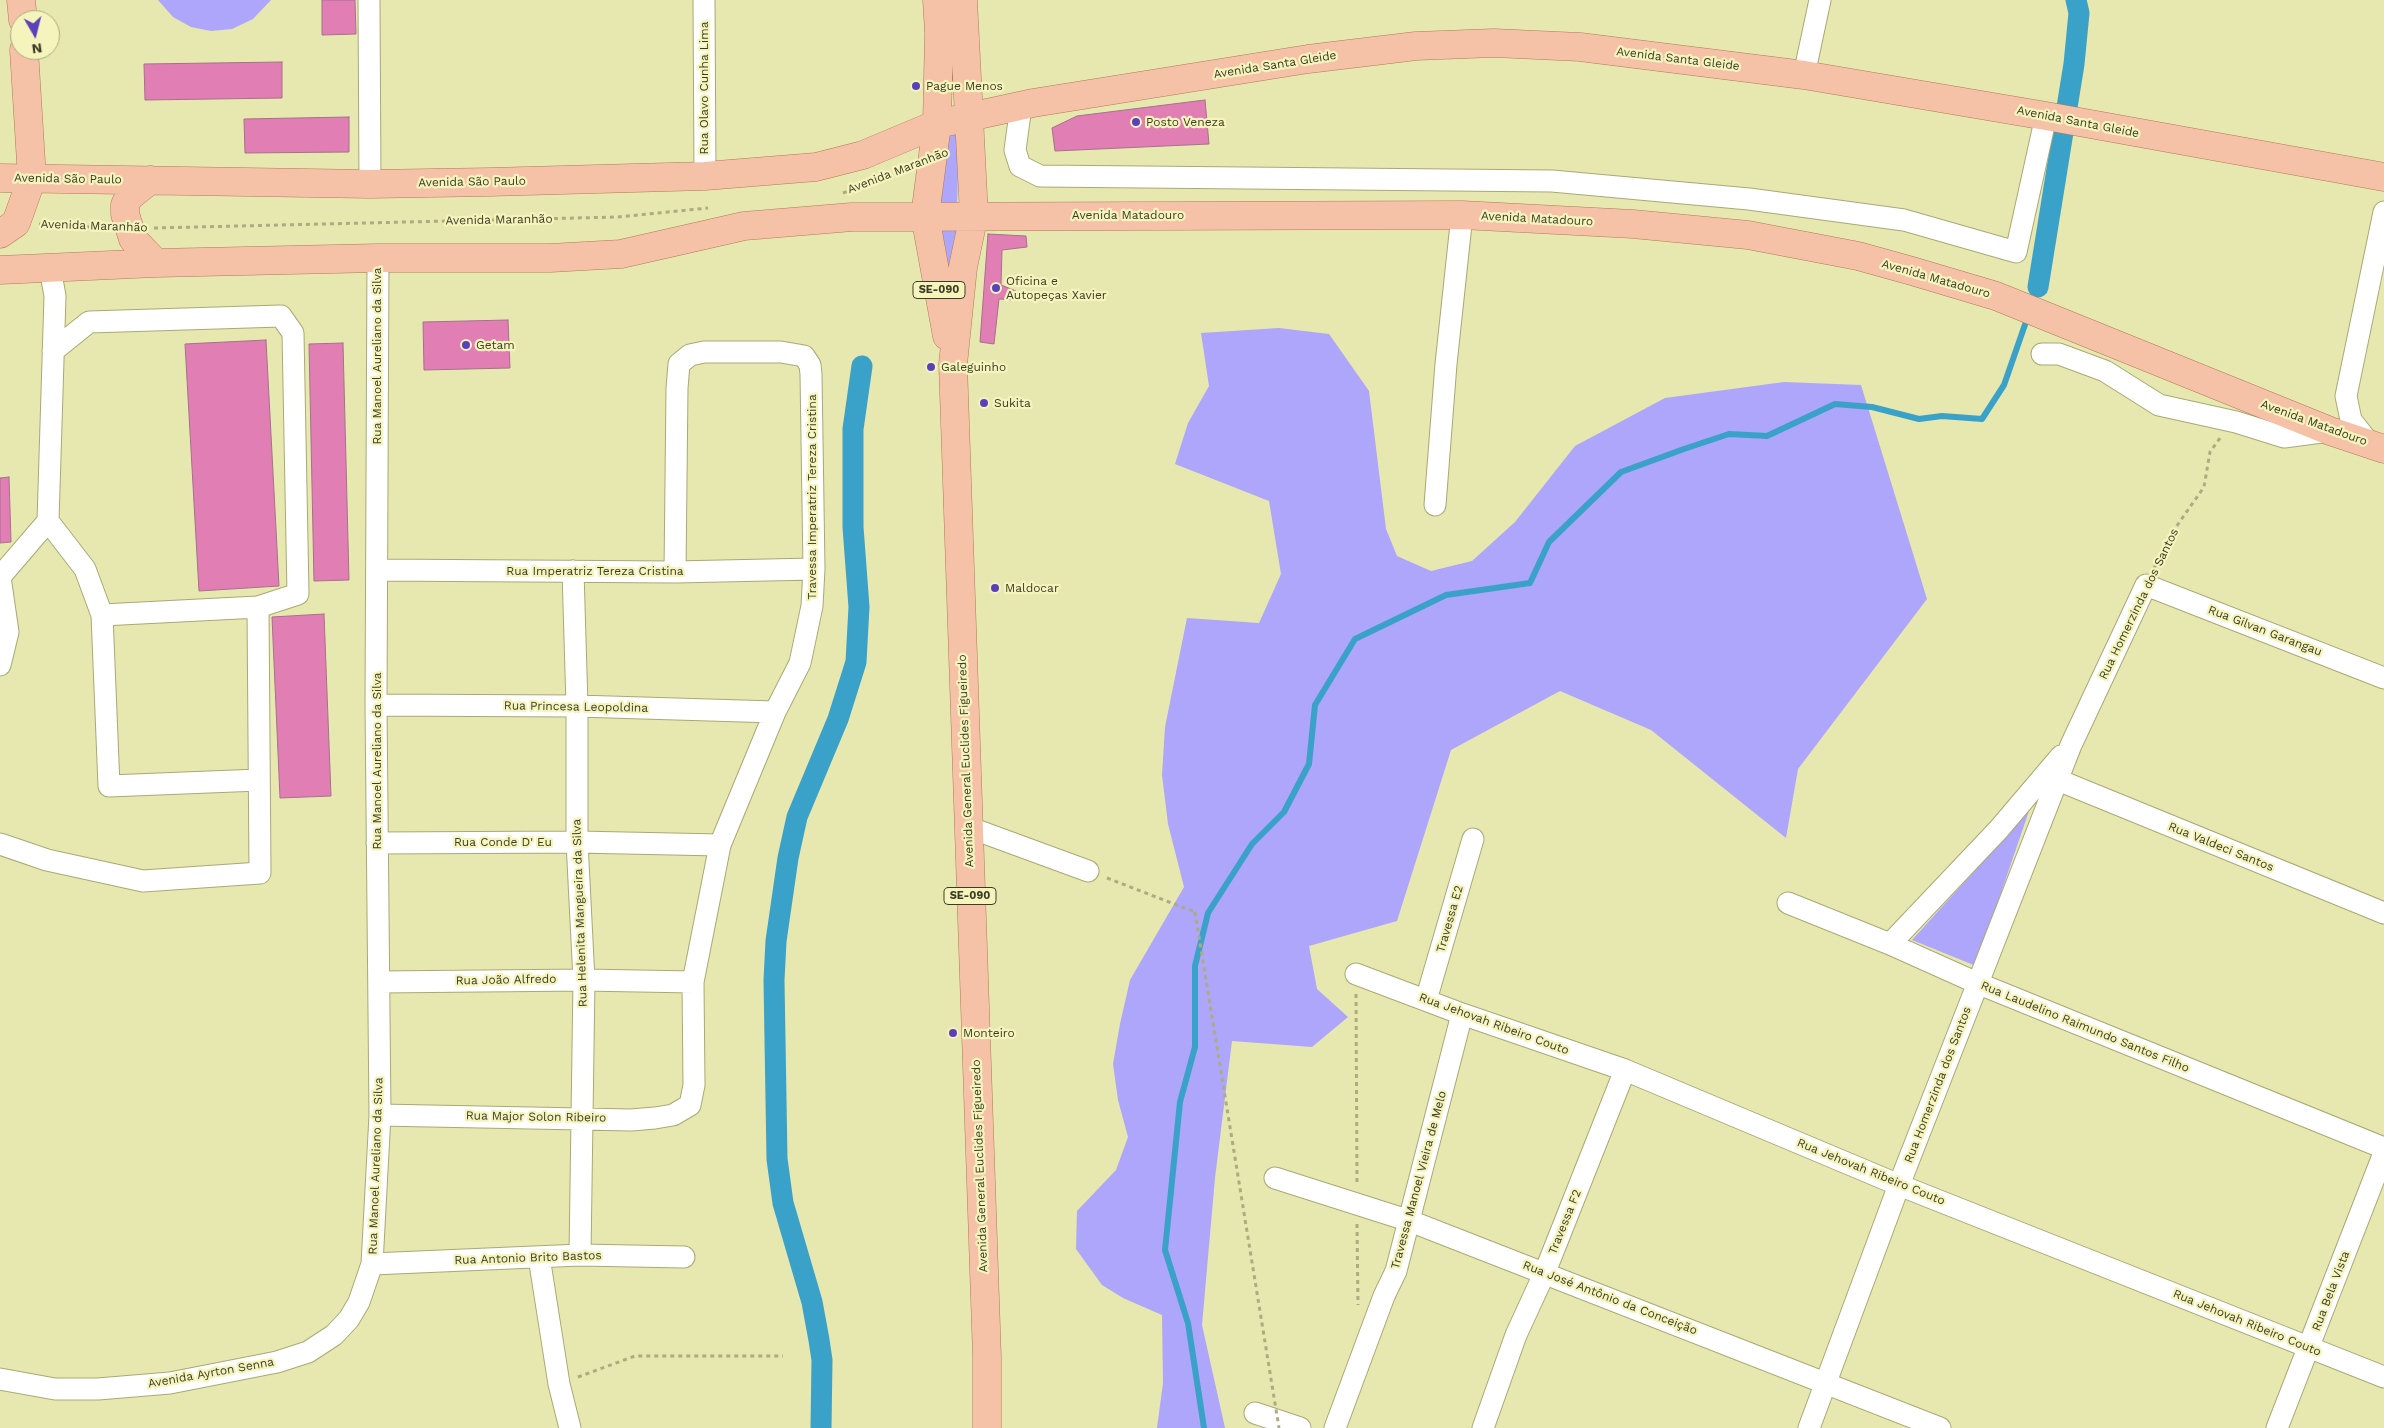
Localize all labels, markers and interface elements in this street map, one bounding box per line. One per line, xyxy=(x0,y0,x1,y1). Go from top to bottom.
north arrow xyxy=(10,10,60,60)
street label: Rua Olavo Cunha Lima xyxy=(697,22,711,154)
text: N xyxy=(31,40,43,58)
street label: Avenida Santa Gleide xyxy=(1615,44,1741,74)
street label: Avenida Santa Gleide xyxy=(1213,48,1337,82)
place label: Pague Menos xyxy=(926,79,1003,93)
marker: Pague Menos xyxy=(910,80,922,92)
street label: Avenida Santa Gleide xyxy=(2016,103,2140,141)
place label: Posto Veneza xyxy=(1146,115,1225,129)
marker: Posto Veneza xyxy=(1130,116,1142,128)
street label: Avenida Maranhão xyxy=(845,145,951,197)
street label: Avenida São Paulo xyxy=(14,171,122,187)
street label: Avenida São Paulo xyxy=(418,174,526,190)
street label: Avenida Matadouro xyxy=(1072,208,1184,222)
street label: Avenida Matadouro xyxy=(1481,209,1593,229)
street label: Avenida Maranhão xyxy=(445,212,553,228)
street label: Avenida Maranhão xyxy=(40,217,148,235)
street label: Avenida Matadouro xyxy=(1880,257,1992,301)
street label: Rua Manoel Aureliano da Silva xyxy=(370,267,384,445)
place label: Oficina e Autopeças Xavier xyxy=(1006,274,1107,302)
road number: SE-090 xyxy=(913,282,965,298)
marker: Oficina e Autopeças Xavier xyxy=(990,282,1002,294)
place label: Getam xyxy=(476,338,515,352)
marker: Getam xyxy=(460,339,472,351)
place label: Galeguinho xyxy=(941,360,1006,374)
marker: Galeguinho xyxy=(925,361,937,373)
street label: Travessa Imperatriz Tereza Cristina xyxy=(805,394,819,600)
place label: Sukita xyxy=(994,396,1031,410)
marker: Sukita xyxy=(978,397,990,409)
street label: Avenida Matadouro xyxy=(2259,397,2369,449)
street label: Rua Homerzinda dos Santos xyxy=(2096,526,2182,682)
street label: Rua Imperatriz Tereza Cristina xyxy=(506,564,684,578)
place label: Maldocar xyxy=(1005,581,1059,595)
marker: Maldocar xyxy=(989,582,1001,594)
street label: Rua Gilvan Garangau xyxy=(2206,603,2324,659)
street label: Avenida General Euclides Figueiredo xyxy=(955,654,977,868)
street label: Rua Manoel Aureliano da Silva xyxy=(370,672,384,850)
street label: Rua Princesa Leopoldina xyxy=(504,699,648,715)
street label: Rua Helenita Mangueira da Silva xyxy=(570,819,590,1007)
street label: Rua Valdeci Santos xyxy=(2166,819,2276,875)
street label: Rua Conde D' Eu xyxy=(454,835,552,849)
street label: Travessa E2 xyxy=(1434,884,1466,954)
road number: SE-090 xyxy=(944,888,996,904)
street label: Rua João Alfredo xyxy=(455,972,557,988)
street label: Rua Laudelino Raimundo Santos Filho xyxy=(1979,978,2191,1076)
street label: Rua Jehovah Ribeiro Couto xyxy=(1417,990,1571,1058)
street label: Rua Homerzinda dos Santos xyxy=(1902,1005,1974,1165)
place label: Monteiro xyxy=(963,1026,1015,1040)
marker: Monteiro xyxy=(947,1027,959,1039)
street label: Avenida General Euclides Figueiredo xyxy=(969,1059,991,1273)
street label: Rua Manoel Aureliano da Silva xyxy=(366,1077,386,1255)
street label: Travessa Manoel Vieira de Melo xyxy=(1388,1089,1450,1271)
street label: Rua Major Solon Ribeiro xyxy=(466,1109,606,1125)
street label: Rua Jehovah Ribeiro Couto xyxy=(1795,1136,1947,1208)
street label: Travessa F2 xyxy=(1545,1187,1585,1257)
street label: Rua Antonio Brito Bastos xyxy=(454,1248,602,1268)
street label: Rua Bela Vista xyxy=(2309,1249,2353,1333)
street label: Rua José Antônio da Conceição xyxy=(1521,1258,1699,1338)
street label: Rua Jehovah Ribeiro Couto xyxy=(2171,1287,2323,1359)
street label: Avenida Ayrton Senna xyxy=(147,1355,275,1391)

